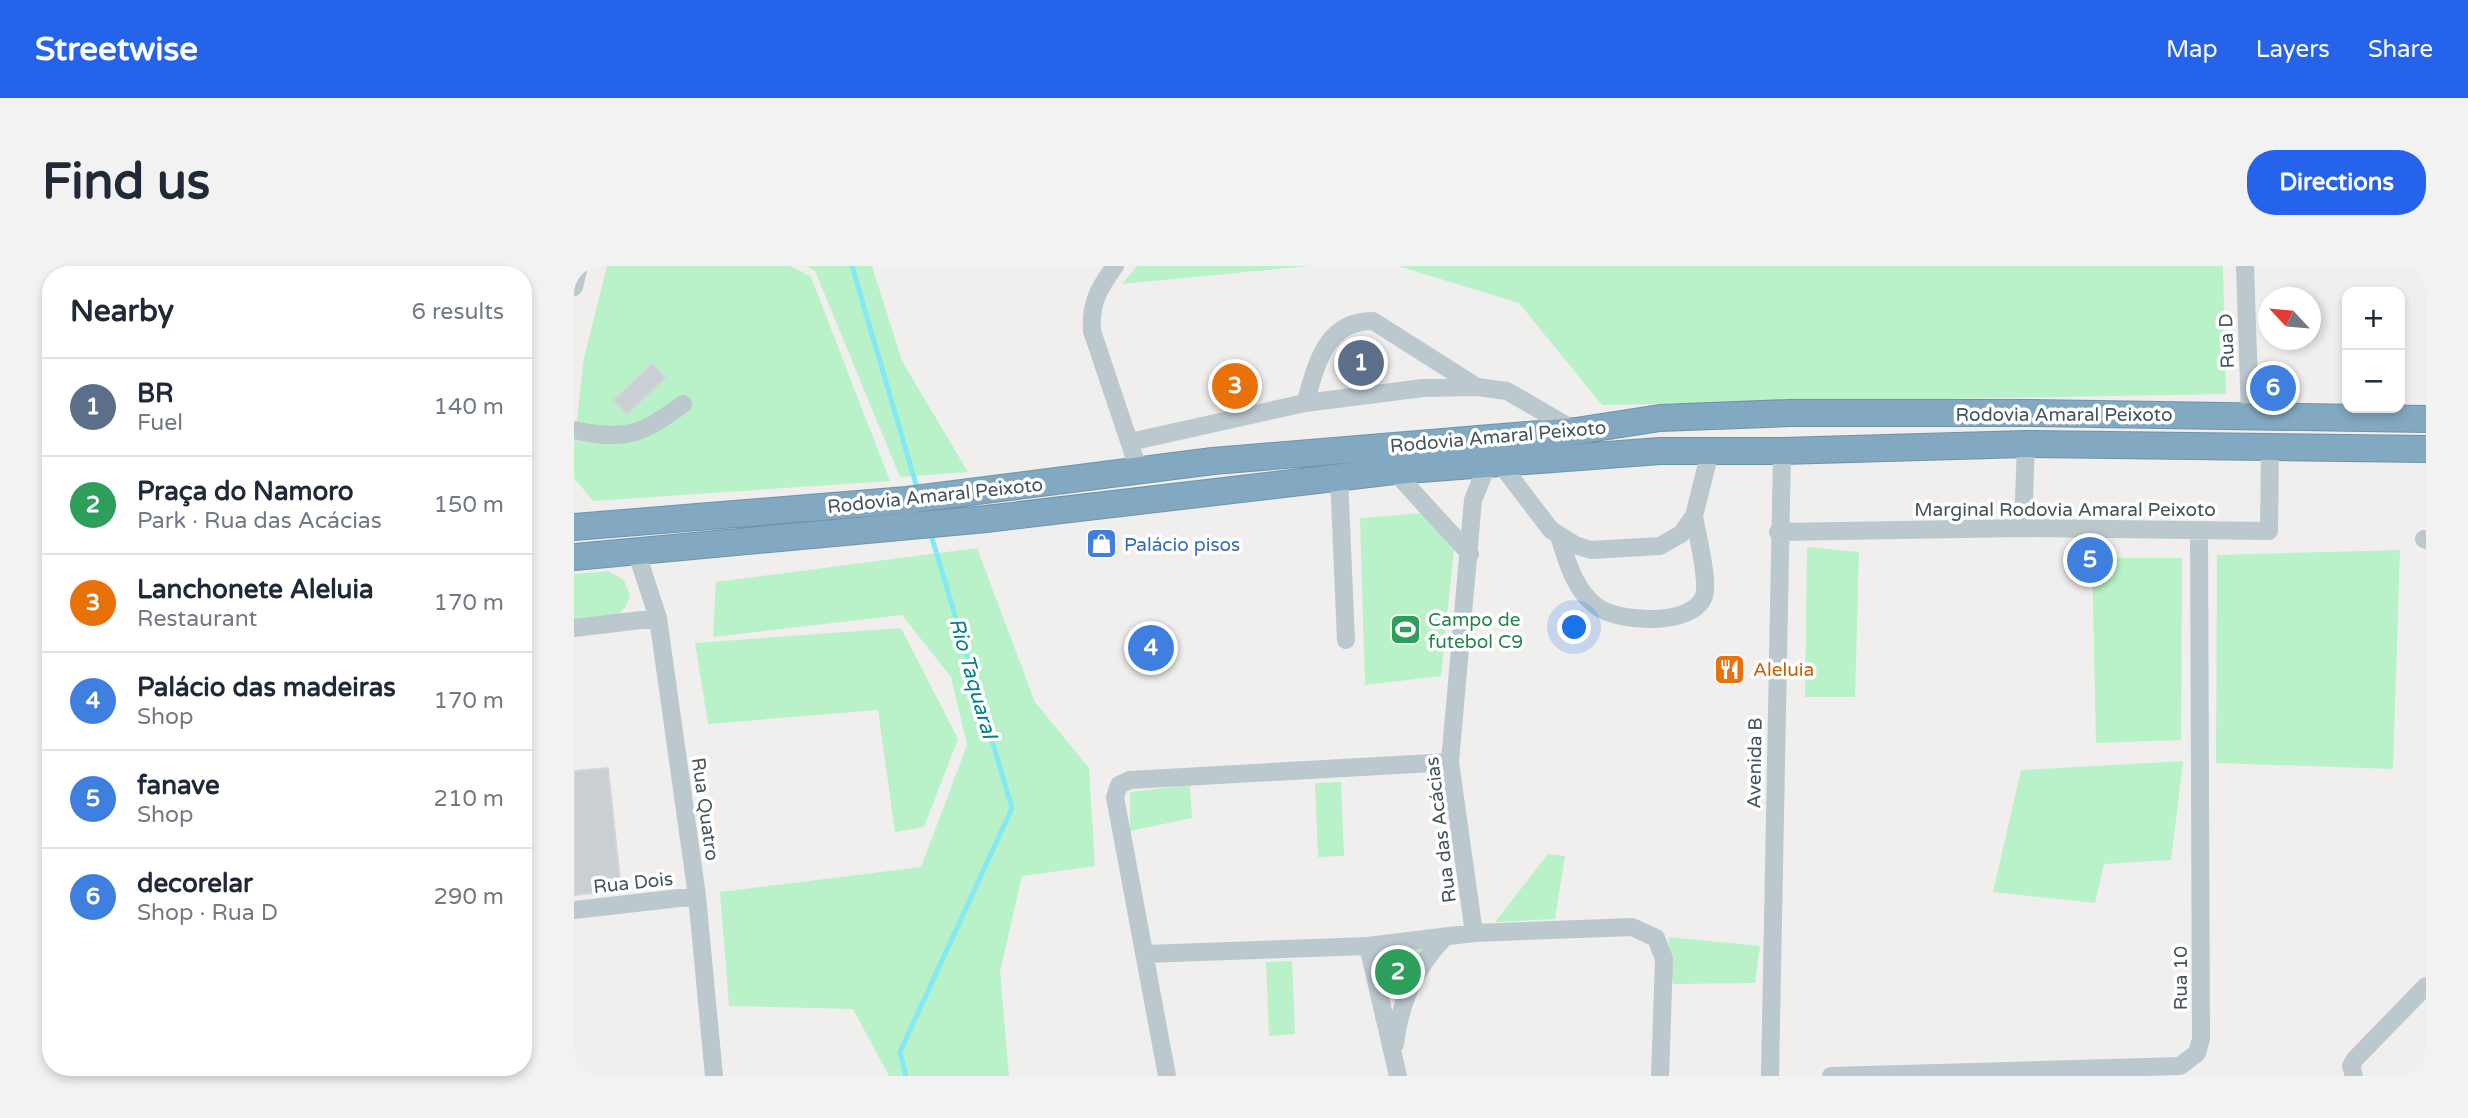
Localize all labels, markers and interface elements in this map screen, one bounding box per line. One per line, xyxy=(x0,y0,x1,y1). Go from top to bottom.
text: Streetwise xyxy=(35,30,198,69)
text: Map xyxy=(2166,35,2218,64)
text: Layers xyxy=(2256,35,2330,64)
text: Share xyxy=(2368,35,2433,64)
button: Directions xyxy=(2247,150,2426,215)
text: Find us xyxy=(42,153,210,212)
north arrow xyxy=(2258,287,2321,350)
map controls xyxy=(2342,287,2405,413)
button: + xyxy=(2342,287,2405,350)
text: Nearby xyxy=(70,293,174,330)
text: 6 results xyxy=(411,298,504,326)
street label: Rua D xyxy=(2215,313,2239,369)
pin: 1 xyxy=(1338,337,1384,389)
button: − xyxy=(2342,350,2405,413)
pin: 3 xyxy=(1212,360,1258,412)
pin: 6 xyxy=(2250,362,2296,414)
text: BR xyxy=(137,378,174,409)
text: 1 xyxy=(86,393,100,421)
text: 140 m xyxy=(434,393,504,421)
street label: Rodovia Amaral Peixoto xyxy=(1956,404,2172,426)
text: Fuel xyxy=(137,409,183,437)
street label: Rodovia Amaral Peixoto xyxy=(1389,417,1607,457)
street label: Rodovia Amaral Peixoto xyxy=(826,474,1044,518)
text: Praça do Namoro xyxy=(137,476,354,507)
text: 2 xyxy=(86,491,100,519)
text: 150 m xyxy=(434,491,504,519)
street label: Marginal Rodovia Amaral Peixoto xyxy=(1914,499,2216,521)
text: Park · Rua das Acácias xyxy=(137,507,382,535)
shop icon: Palácio pisos xyxy=(1084,527,1118,561)
place label: Palácio pisos xyxy=(1124,534,1240,556)
pin: 5 xyxy=(2067,534,2113,586)
text: Lanchonete Aleluia xyxy=(137,574,374,605)
text: 3 xyxy=(86,589,100,617)
text: 170 m xyxy=(434,589,504,617)
text: Restaurant xyxy=(137,605,257,633)
place label: Campo de futebol C9 xyxy=(1428,609,1523,653)
your location xyxy=(1557,610,1591,644)
sports icon: Campo de futebol C9 xyxy=(1388,613,1422,647)
water label: Rio Taquaral xyxy=(943,615,1002,744)
pin: 4 xyxy=(1128,622,1174,674)
restaurant icon: Aleluia xyxy=(1713,652,1747,686)
place label: Aleluia xyxy=(1753,659,1814,681)
text: Palácio das madeiras xyxy=(137,672,396,703)
text: 4 xyxy=(86,687,100,715)
text: 170 m xyxy=(434,687,504,715)
text: Shop xyxy=(137,703,194,731)
street label: Avenida B xyxy=(1743,717,1767,809)
street label: Rua Quatro xyxy=(687,756,723,862)
street label: Rua das Acácias xyxy=(1421,756,1461,904)
text: fanave xyxy=(137,770,220,801)
text: 5 xyxy=(86,785,100,813)
text: 210 m xyxy=(434,785,504,813)
text: Shop xyxy=(137,801,194,829)
text: decorelar xyxy=(137,868,253,899)
street label: Rua Dois xyxy=(592,868,674,898)
text: 6 xyxy=(86,883,100,911)
text: 290 m xyxy=(434,883,504,911)
text: Shop · Rua D xyxy=(137,899,278,927)
pin: 2 xyxy=(1375,946,1421,998)
street label: Rua 10 xyxy=(2170,946,2192,1010)

